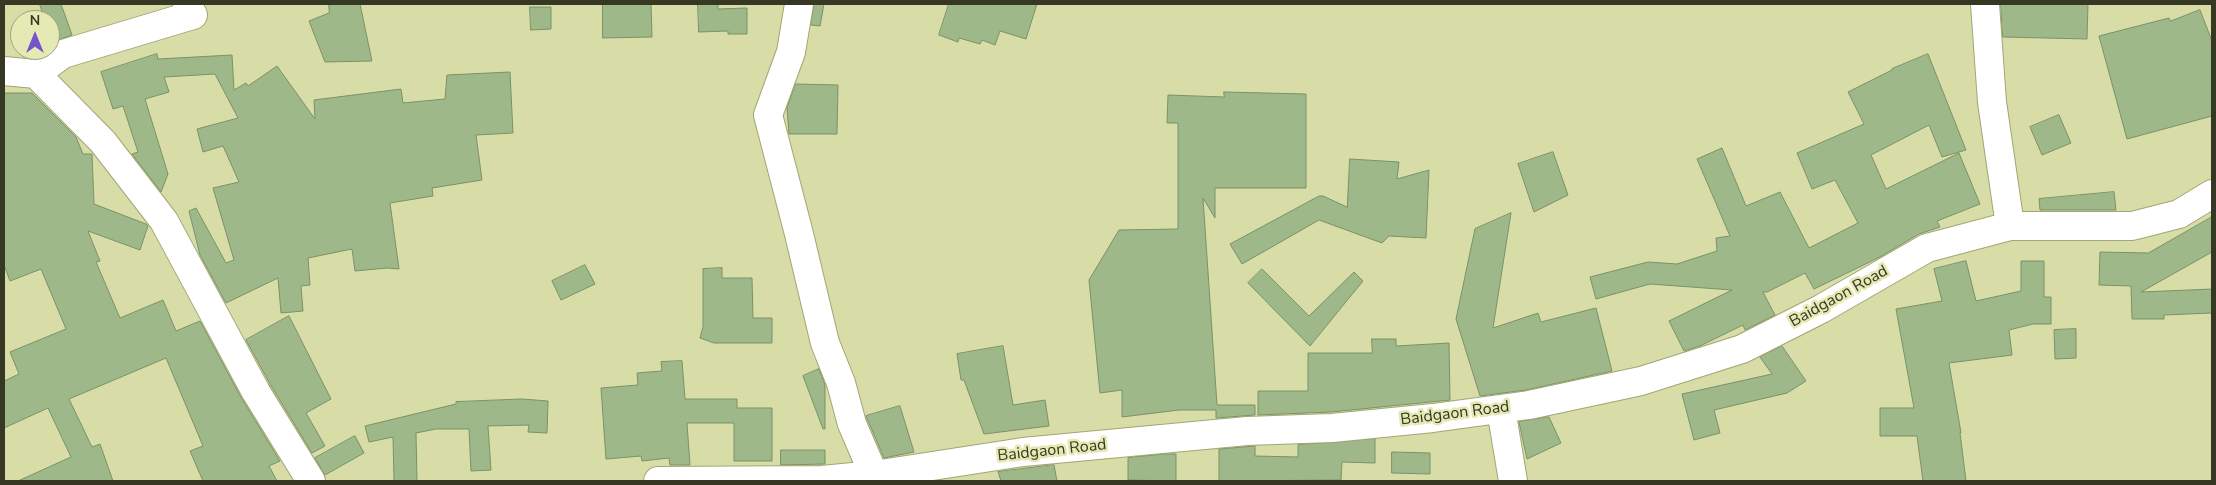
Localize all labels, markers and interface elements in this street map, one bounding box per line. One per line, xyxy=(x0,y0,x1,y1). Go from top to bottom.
north arrow xyxy=(10,10,60,60)
text: N xyxy=(30,11,40,30)
street label: Baidgaon Road xyxy=(1786,262,1892,332)
street label: Baidgaon Road xyxy=(1399,398,1511,430)
street label: Baidgaon Road xyxy=(997,436,1107,466)

